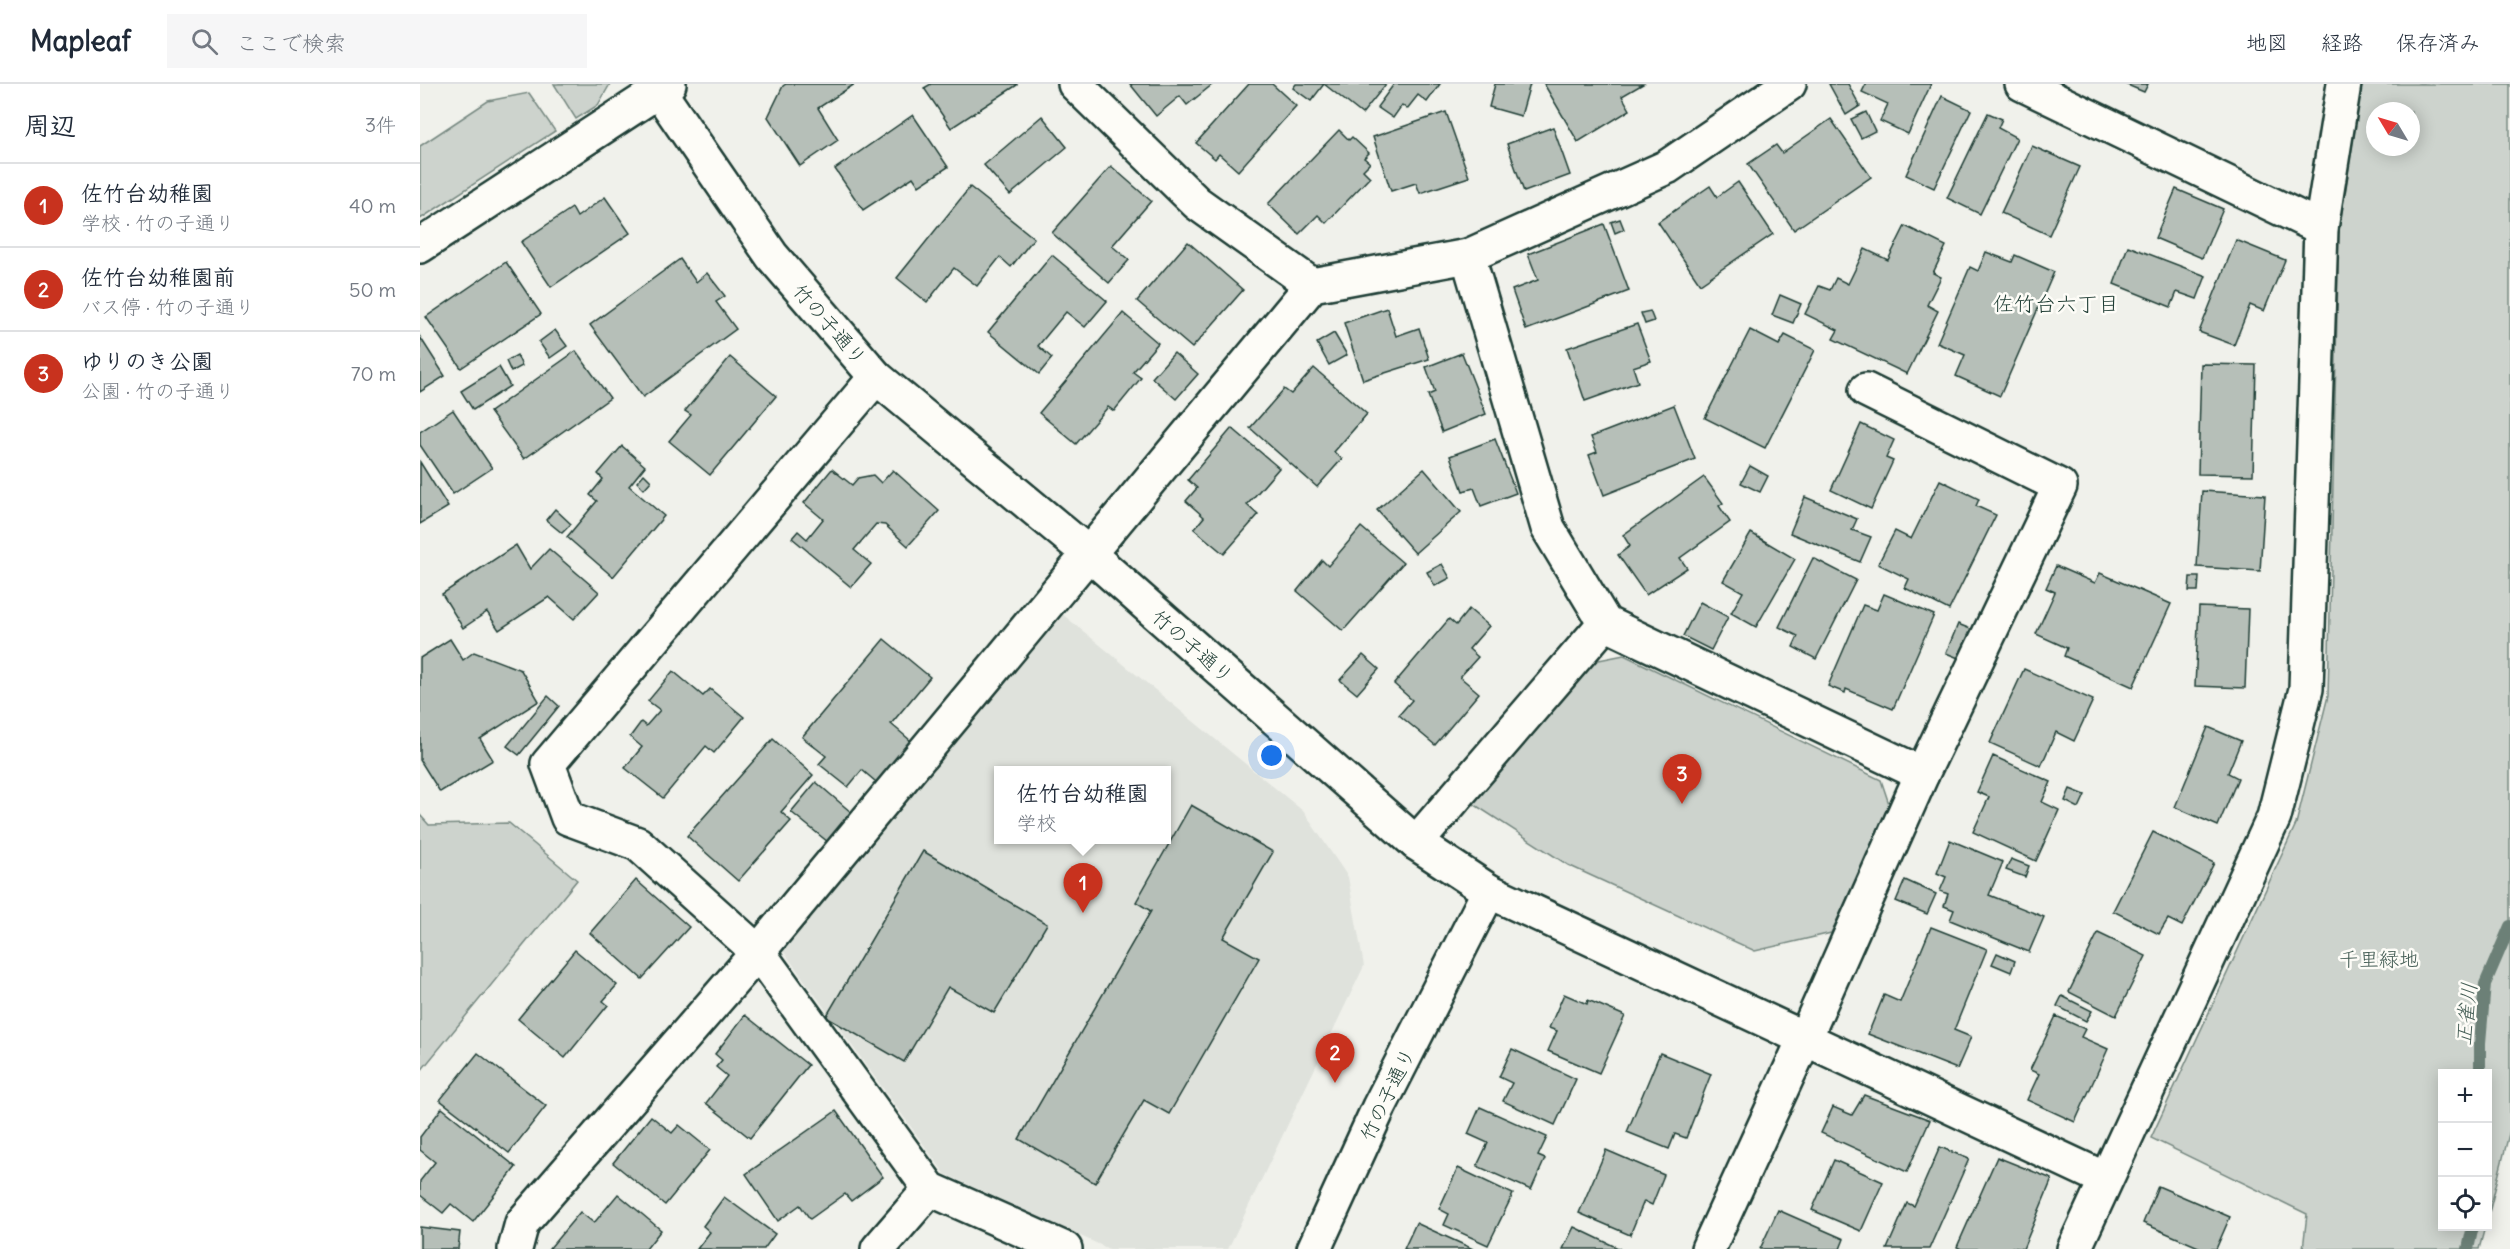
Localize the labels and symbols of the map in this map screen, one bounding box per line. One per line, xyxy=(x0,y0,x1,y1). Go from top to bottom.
north arrow xyxy=(2366,102,2420,156)
street label: 竹の子通り xyxy=(788,278,872,370)
district label: 佐竹台六丁目 xyxy=(1993,290,2119,317)
street label: 竹の子通り xyxy=(1147,604,1239,688)
your location xyxy=(1257,741,1286,770)
pin: 3 xyxy=(1662,754,1702,804)
pin: 1 xyxy=(1064,864,1102,913)
park label: 千里緑地 xyxy=(2339,946,2419,971)
water label: 正雀川 xyxy=(2449,981,2483,1047)
pin: 2 xyxy=(1316,1034,1354,1083)
street label: 竹の子通り xyxy=(1354,1044,1420,1144)

